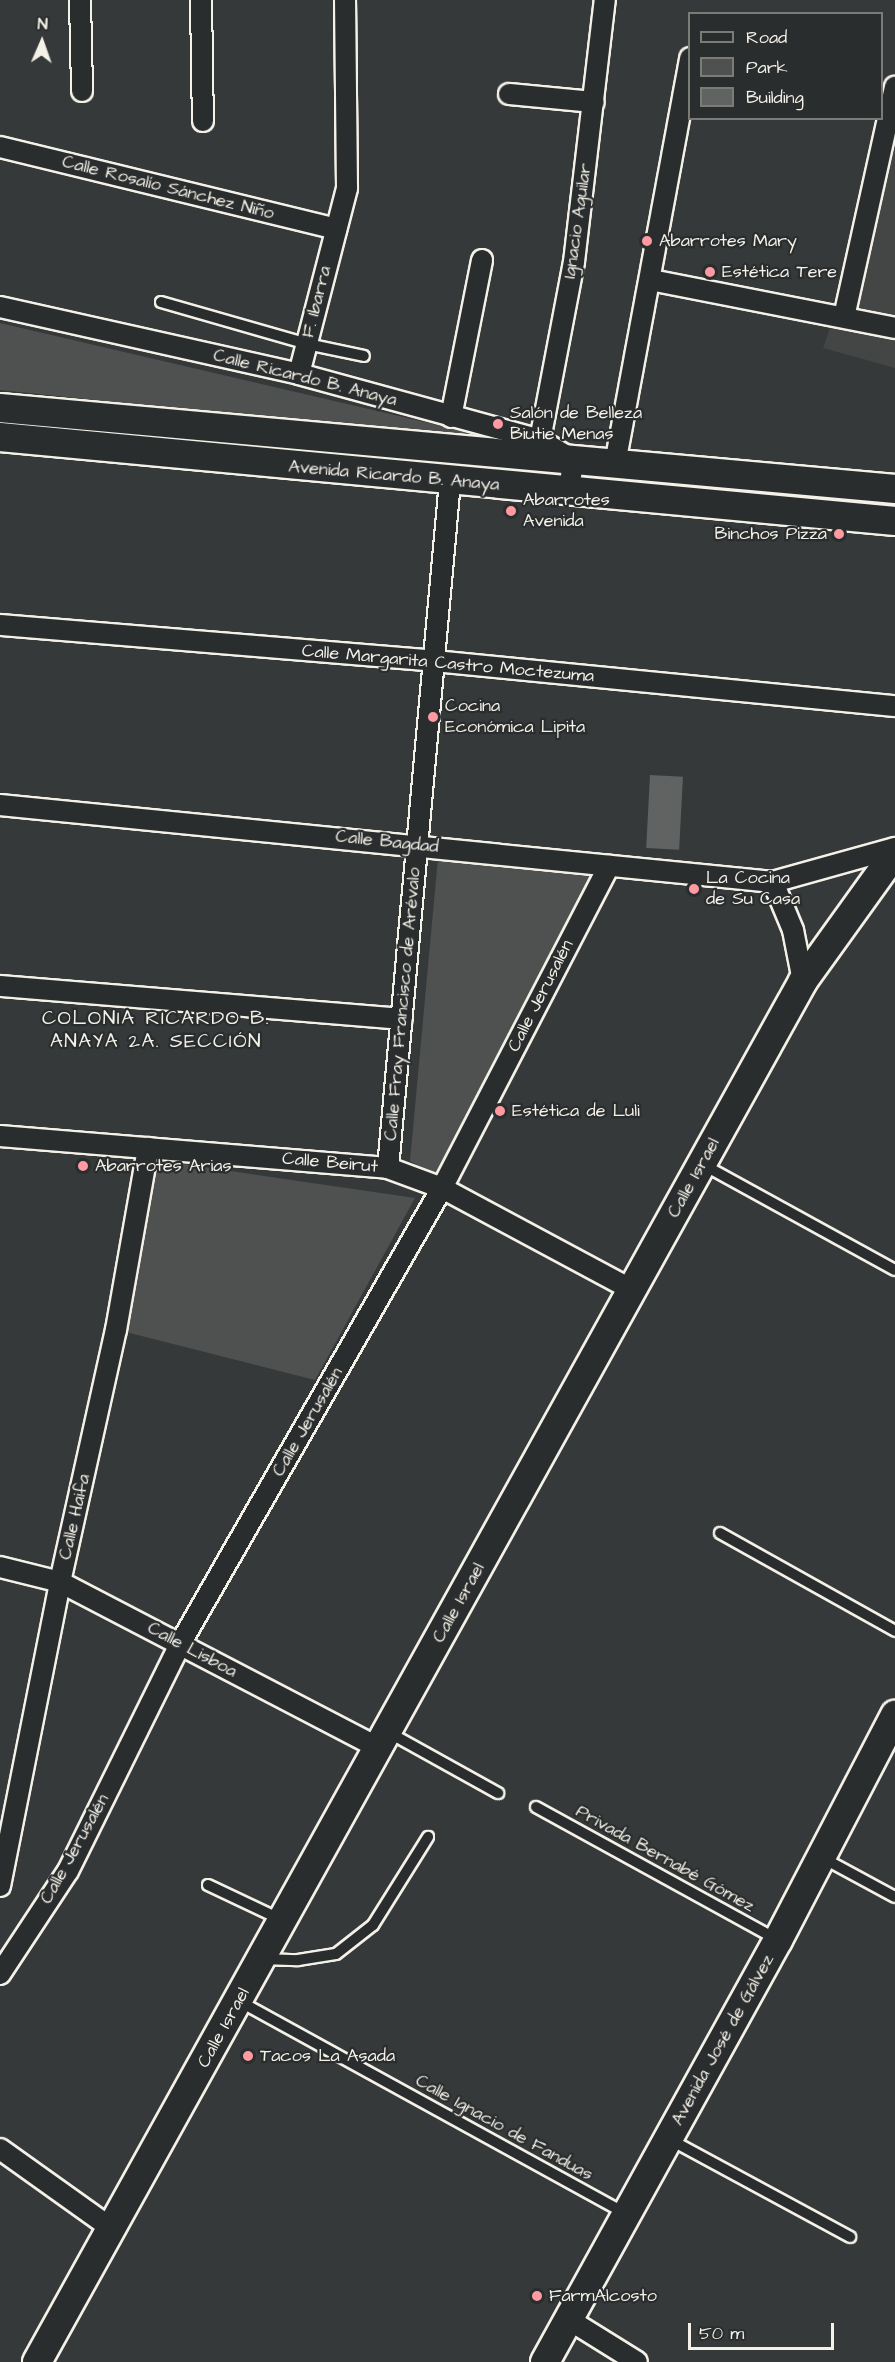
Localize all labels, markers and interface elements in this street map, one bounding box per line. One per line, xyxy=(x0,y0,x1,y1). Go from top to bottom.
north arrow xyxy=(12,12,72,72)
legend xyxy=(688,12,883,120)
text: N xyxy=(37,13,48,35)
text: Road xyxy=(746,25,787,50)
text: Park xyxy=(746,55,788,80)
text: Building xyxy=(746,85,804,110)
street label: Calle Rosalío Sánchez Niño xyxy=(60,151,276,225)
street label: Ignacio Aguilar xyxy=(559,162,597,280)
place label: Abarrotes Mary xyxy=(659,230,797,252)
marker: Abarrotes Mary xyxy=(640,234,654,248)
place label: Estética Tere xyxy=(722,261,837,283)
street label: F. Ibarra xyxy=(298,264,336,340)
marker: Estética Tere xyxy=(703,265,717,279)
street label: Calle Ricardo B. Anaya xyxy=(211,345,399,411)
place label: Salón de Belleza Biutie Menas xyxy=(510,403,642,446)
marker: Salón de Belleza Biutie Menas xyxy=(491,417,505,431)
street label: Avenida Ricardo B. Anaya xyxy=(288,456,500,496)
place label: Abarrotes Avenida xyxy=(523,490,610,532)
marker: Abarrotes Avenida xyxy=(504,504,518,518)
place label: Binchos Pizza xyxy=(715,523,827,545)
marker: Binchos Pizza xyxy=(832,527,846,541)
street label: Calle Margarita Castro Moctezuma xyxy=(301,640,595,688)
place label: Cocina Económica Lipita xyxy=(445,696,585,738)
marker: Cocina Económica Lipita xyxy=(426,710,440,724)
street label: Calle Bagdad xyxy=(334,826,440,858)
street label: Calle Fray Francisco de Arévalo xyxy=(380,866,426,1142)
place label: La Cocina de Su Casa xyxy=(706,868,800,910)
marker: La Cocina de Su Casa xyxy=(687,882,701,896)
street label: Calle Jerusalén xyxy=(504,936,578,1056)
district label: COLONIA RICARDO B. ANAYA 2A. SECCIÓN xyxy=(42,1006,270,1053)
place label: Estética de Luli xyxy=(512,1100,640,1122)
marker: Estética de Luli xyxy=(493,1104,507,1118)
street label: Calle Israel xyxy=(663,1134,725,1222)
street label: Calle Beirut xyxy=(281,1148,379,1178)
place label: Abarrotes Arias xyxy=(95,1155,231,1177)
marker: Abarrotes Arias xyxy=(76,1159,90,1173)
street label: Calle Jerusalén xyxy=(268,1364,348,1480)
street label: Calle Haifa xyxy=(55,1472,95,1562)
street label: Calle Israel xyxy=(428,1559,490,1647)
street label: Calle Lisboa xyxy=(144,1617,240,1683)
street label: Calle Jerusalén xyxy=(36,1790,114,1908)
street label: Privada Bernabé Gómez xyxy=(572,1801,758,1917)
street label: Avenida José de Gálvez xyxy=(667,1951,779,2129)
street label: Calle Israel xyxy=(193,1984,255,2072)
place label: Tacos La Asada xyxy=(260,2045,395,2067)
marker: Tacos La Asada xyxy=(241,2049,255,2063)
street label: Calle Ignacio de Fanduas xyxy=(412,2070,596,2186)
place label: FarmAlcosto xyxy=(549,2285,657,2307)
marker: FarmAlcosto xyxy=(530,2289,544,2303)
scale bar xyxy=(691,2311,836,2349)
text: 50 m xyxy=(699,2321,744,2346)

